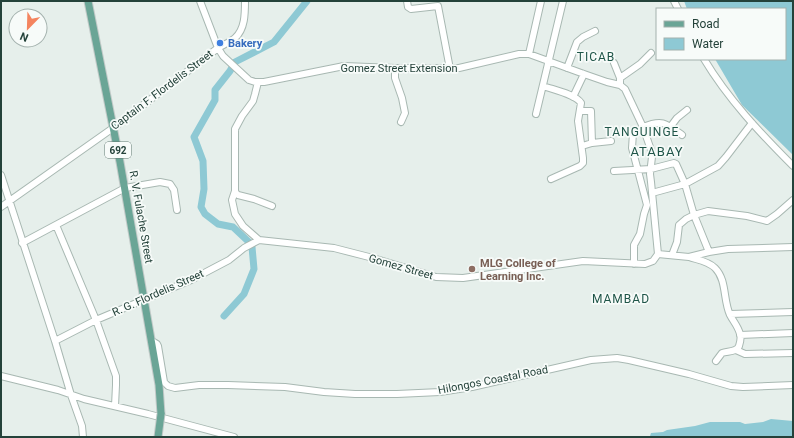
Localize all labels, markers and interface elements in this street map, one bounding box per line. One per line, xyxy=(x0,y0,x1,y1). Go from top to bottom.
north arrow xyxy=(8,8,48,48)
legend xyxy=(656,8,786,60)
text: Road xyxy=(692,17,720,31)
text: N xyxy=(18,29,30,44)
place label: Bakery xyxy=(228,37,263,50)
text: Water xyxy=(692,37,723,51)
marker: Bakery xyxy=(215,38,225,48)
street label: Captain F. Flordelis Street xyxy=(108,47,216,133)
district label: TICAB xyxy=(577,50,615,64)
street label: Gomez Street Extension xyxy=(340,62,458,75)
district label: TANGUINGE xyxy=(605,125,679,139)
road number: 692 xyxy=(105,142,131,158)
district label: ATABAY xyxy=(630,144,684,159)
street label: R. V. Fulache Street xyxy=(126,170,156,265)
street label: Gomez Street xyxy=(367,252,435,283)
place label: MLG College of Learning Inc. xyxy=(480,257,556,283)
marker: MLG College of Learning Inc. xyxy=(467,264,477,274)
street label: R. G. Flordelis Street xyxy=(110,267,206,319)
district label: MAMBAD xyxy=(592,292,650,306)
street label: Hilongos Coastal Road xyxy=(437,363,549,397)

